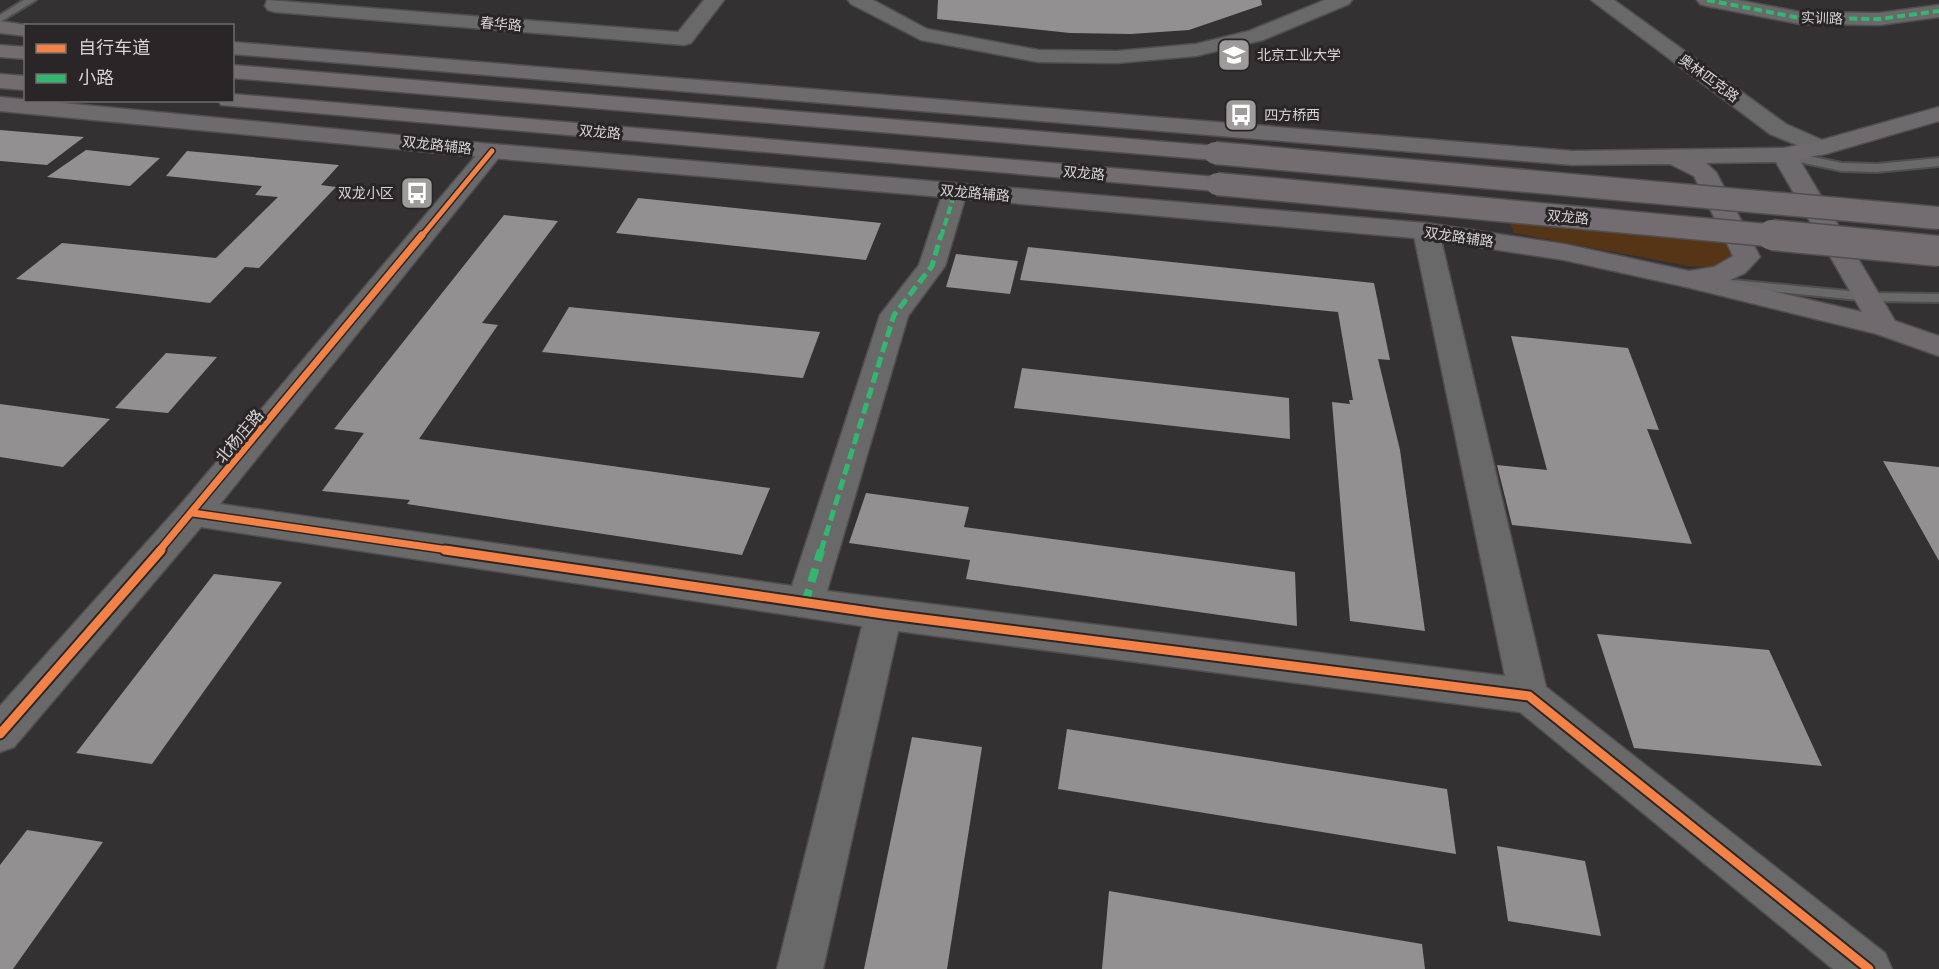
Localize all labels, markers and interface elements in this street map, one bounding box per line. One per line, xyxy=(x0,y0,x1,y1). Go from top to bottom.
street label: 实训路 xyxy=(1801,8,1843,28)
street label: 春华路 xyxy=(479,13,523,35)
legend xyxy=(24,24,234,102)
text: 自行车道 xyxy=(78,36,150,59)
school or university icon: 北京工业大学 xyxy=(1216,37,1252,73)
place label: 北京工业大学 xyxy=(1257,46,1341,64)
street label: 奥林匹克路 xyxy=(1675,50,1743,106)
text: 小路 xyxy=(78,66,114,89)
bus stop icon: 四方桥西 xyxy=(1223,97,1259,133)
place label: 四方桥西 xyxy=(1264,106,1320,124)
street label: 双龙路 xyxy=(578,121,622,143)
street label: 双龙路辅路 xyxy=(401,132,473,158)
street label: 双龙路 xyxy=(1062,162,1106,184)
bus stop icon: 双龙小区 xyxy=(399,175,435,211)
street label: 双龙路辅路 xyxy=(939,181,1011,205)
place label: 双龙小区 xyxy=(338,184,394,202)
street label: 双龙路 xyxy=(1546,206,1590,228)
street label: 双龙路辅路 xyxy=(1423,223,1495,251)
street label: 北杨庄路 xyxy=(211,405,267,467)

